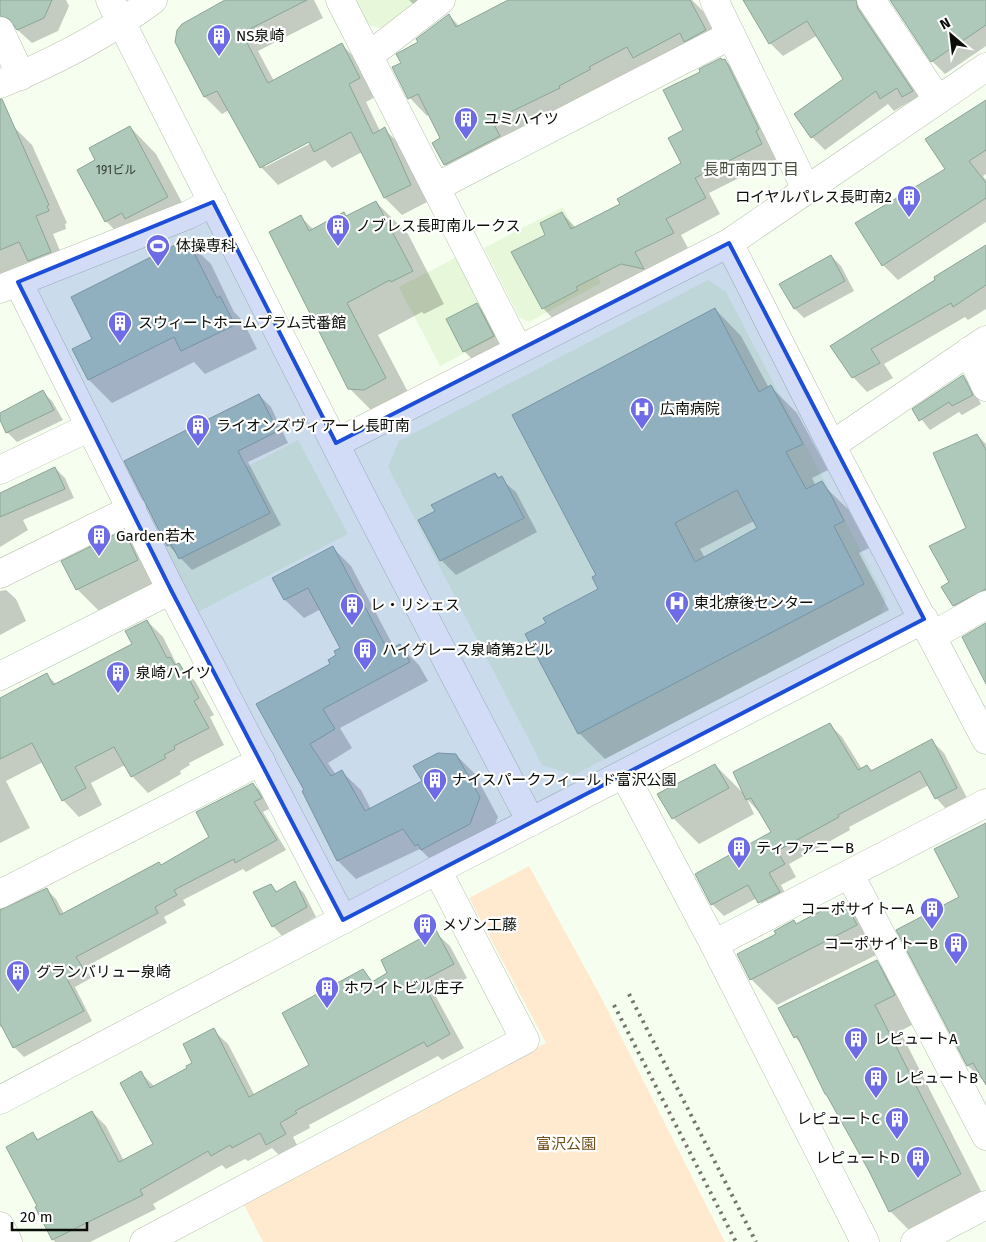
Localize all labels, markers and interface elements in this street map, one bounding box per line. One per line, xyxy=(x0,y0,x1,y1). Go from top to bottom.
north arrow xyxy=(926,10,976,60)
text: N xyxy=(937,14,953,34)
building icon: NS泉崎 xyxy=(206,23,232,57)
place label: NS泉崎 xyxy=(236,27,284,45)
building icon: ユミハイツ xyxy=(453,106,479,140)
place label: ユミハイツ xyxy=(484,110,559,128)
district label: 長町南四丁目 xyxy=(703,160,799,179)
house number: 191ビル xyxy=(96,163,136,177)
building icon: ロイヤルパレス長町南2 xyxy=(896,184,922,218)
place label: ロイヤルパレス長町南2 xyxy=(735,188,892,206)
building icon: ノブレス長町南ルークス xyxy=(325,213,351,247)
place label: ノブレス長町南ルークス xyxy=(356,217,521,235)
sports icon: 体操専科 xyxy=(145,233,171,267)
place label: 体操専科 xyxy=(176,237,236,255)
building icon: スウィートホームプラム弐番館 xyxy=(107,310,133,344)
place label: スウィートホームプラム弐番館 xyxy=(138,314,346,332)
hospital icon: 広南病院 xyxy=(629,396,655,430)
place label: 広南病院 xyxy=(660,400,720,418)
building icon: ライオンズヴィアーレ長町南 xyxy=(185,413,211,447)
place label: ライオンズヴィアーレ長町南 xyxy=(216,417,410,435)
building icon: Garden若木 xyxy=(86,523,112,557)
place label: Garden若木 xyxy=(116,527,195,545)
hospital icon: 東北療後センター xyxy=(664,590,690,624)
building icon: レ・リシェス xyxy=(339,592,365,626)
place label: 東北療後センター xyxy=(694,594,814,612)
place label: レ・リシェス xyxy=(370,596,460,614)
building icon: ハイグレース泉崎第2ビル xyxy=(352,637,378,671)
place label: ハイグレース泉崎第2ビル xyxy=(382,641,553,659)
building icon: 泉崎ハイツ xyxy=(105,660,131,694)
place label: 泉崎ハイツ xyxy=(136,664,211,682)
building icon: ナイスパークフィールド富沢公園 xyxy=(422,767,448,801)
place label: ナイスパークフィールド富沢公園 xyxy=(452,771,676,789)
building icon: ティファニーB xyxy=(726,835,752,869)
place label: ティファニーB xyxy=(756,839,854,857)
building icon: コーポサイトーA xyxy=(919,896,945,930)
place label: コーポサイトーA xyxy=(800,900,914,918)
building icon: メゾン工藤 xyxy=(412,912,438,946)
place label: メゾン工藤 xyxy=(442,916,517,934)
building icon: コーポサイトーB xyxy=(943,931,969,965)
place label: コーポサイトーB xyxy=(824,935,938,953)
building icon: グランバリュー泉崎 xyxy=(5,959,31,993)
place label: グランバリュー泉崎 xyxy=(36,963,171,981)
building icon: ホワイトビル庄子 xyxy=(314,975,340,1009)
place label: ホワイトビル庄子 xyxy=(344,979,464,997)
building icon: レピュートA xyxy=(843,1026,869,1060)
place label: レピュートA xyxy=(874,1030,958,1048)
building icon: レピュートB xyxy=(863,1065,889,1099)
place label: レピュートB xyxy=(894,1069,978,1087)
building icon: レピュートC xyxy=(884,1106,910,1140)
place label: レピュートC xyxy=(797,1110,881,1128)
park label: 富沢公園 xyxy=(536,1135,596,1153)
building icon: レピュートD xyxy=(905,1145,931,1179)
place label: レピュートD xyxy=(815,1149,900,1167)
scale bar xyxy=(12,1200,88,1232)
text: 20 m xyxy=(20,1208,53,1226)

